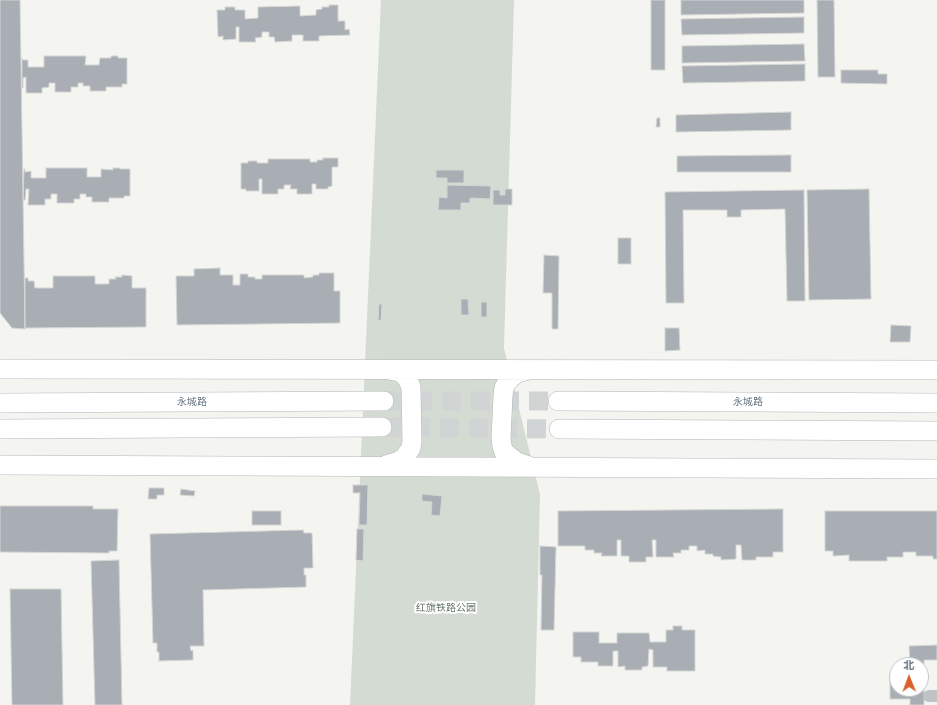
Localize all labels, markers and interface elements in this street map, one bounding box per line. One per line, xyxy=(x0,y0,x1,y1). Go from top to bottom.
street label: 永城路 xyxy=(177,396,207,408)
street label: 永城路 xyxy=(733,396,763,408)
park label: 红旗铁路公园 xyxy=(416,602,476,614)
north arrow xyxy=(889,657,929,697)
text: 北 xyxy=(903,659,914,672)

